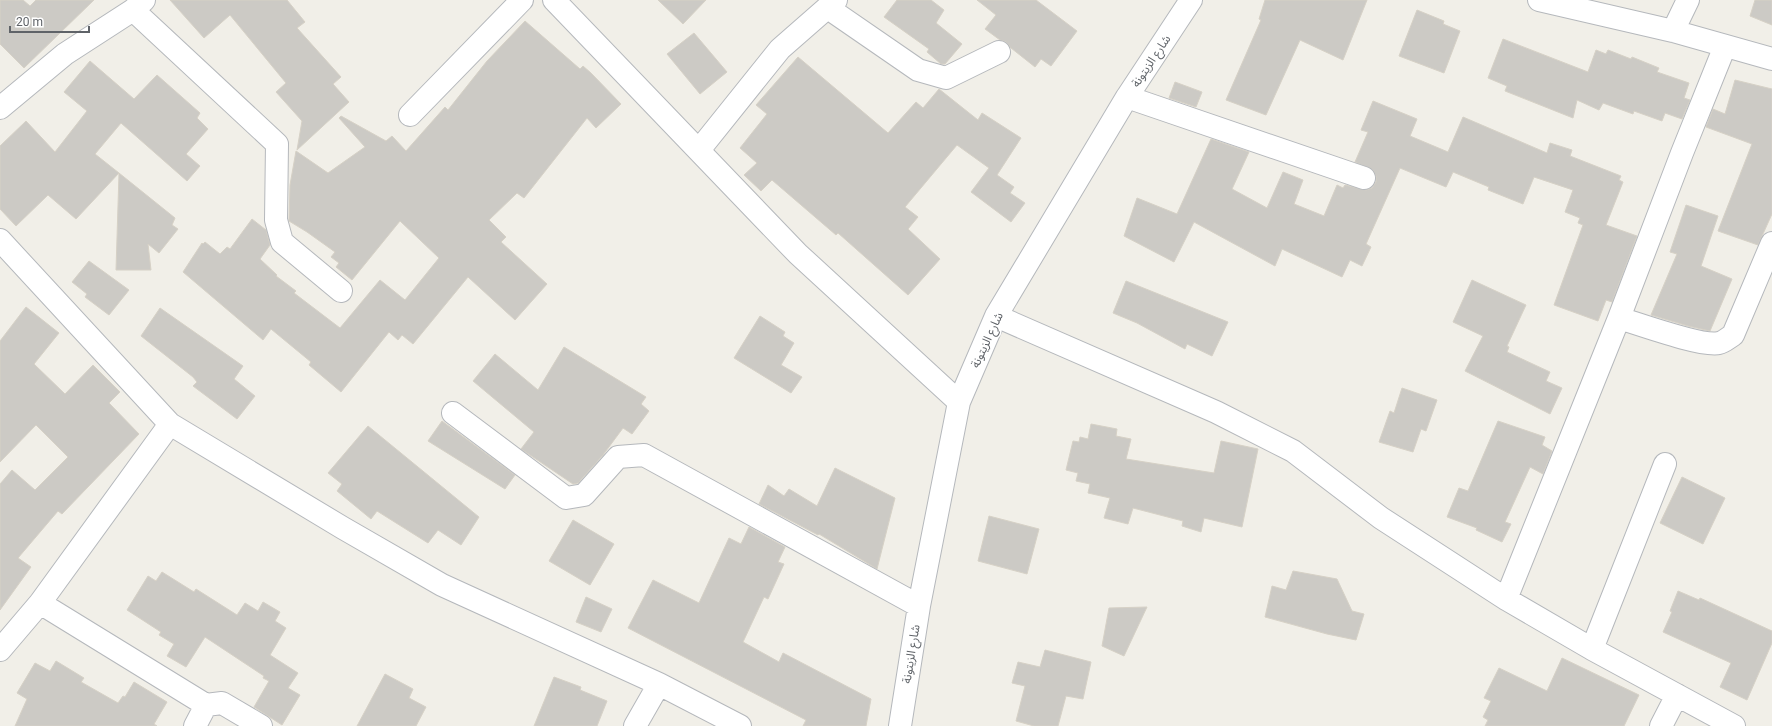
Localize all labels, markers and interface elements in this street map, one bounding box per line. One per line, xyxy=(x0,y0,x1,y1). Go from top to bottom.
scale bar xyxy=(10,8,89,34)
text: 20 m xyxy=(16,15,43,29)
street label: شارع الزيتونة xyxy=(1129,32,1175,91)
street label: شارع الزيتونة xyxy=(968,310,1008,371)
street label: شارع الزيتونة xyxy=(899,624,925,685)

